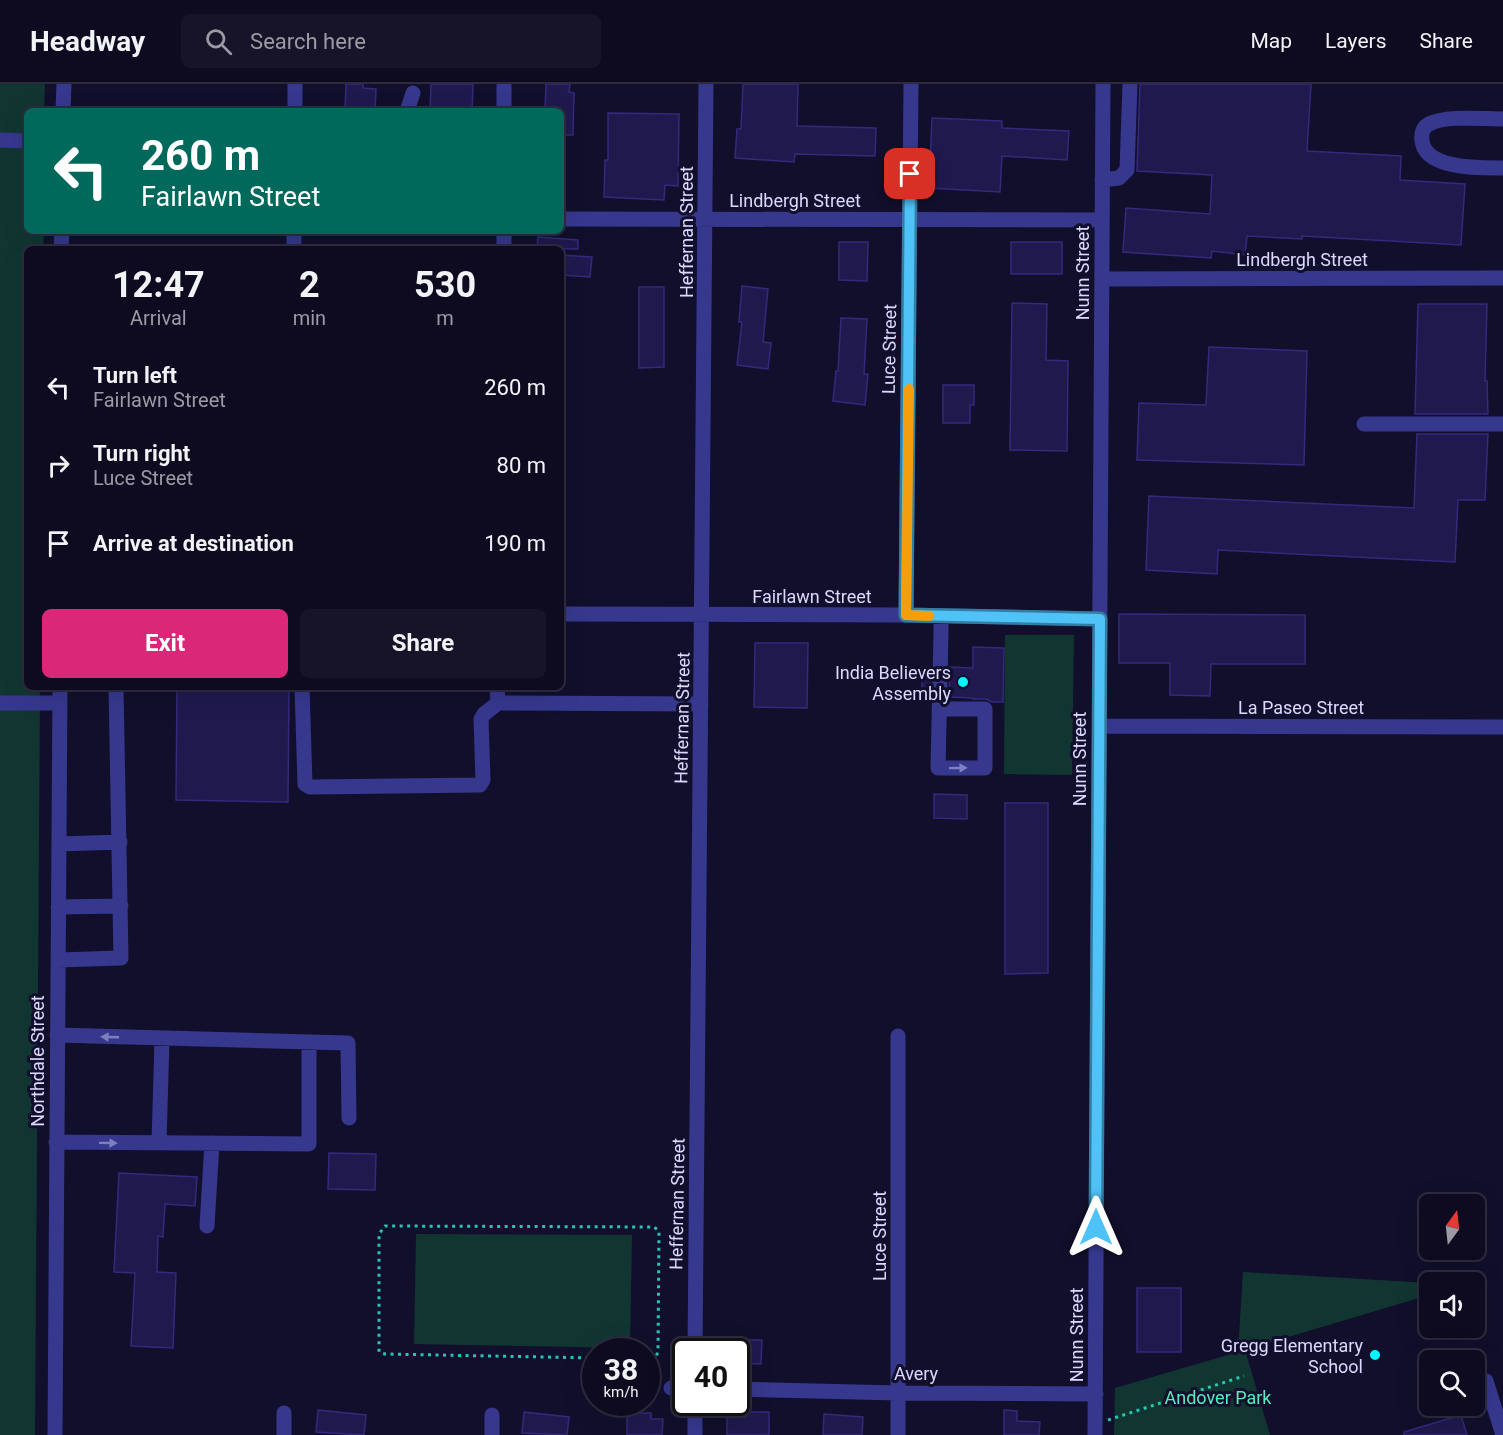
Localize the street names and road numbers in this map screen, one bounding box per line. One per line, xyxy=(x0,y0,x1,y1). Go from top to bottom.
street label: Heffernan Street xyxy=(676,166,697,298)
street label: Lindbergh Street xyxy=(729,190,861,211)
street label: Nunn Street xyxy=(1072,226,1093,320)
street label: Lindbergh Street xyxy=(1236,249,1368,270)
street label: Luce Street xyxy=(878,304,900,394)
street label: Fairlawn Street xyxy=(752,586,872,607)
street label: Heffernan Street xyxy=(670,652,694,784)
street label: La Paseo Street xyxy=(1238,697,1364,718)
street label: Nunn Street xyxy=(1069,712,1090,806)
street label: Northdale Street xyxy=(27,995,48,1127)
street label: Heffernan Street xyxy=(665,1138,689,1270)
street label: Luce Street xyxy=(869,1191,890,1281)
street label: Nunn Street xyxy=(1066,1288,1087,1382)
street label: Avery xyxy=(894,1363,939,1384)

